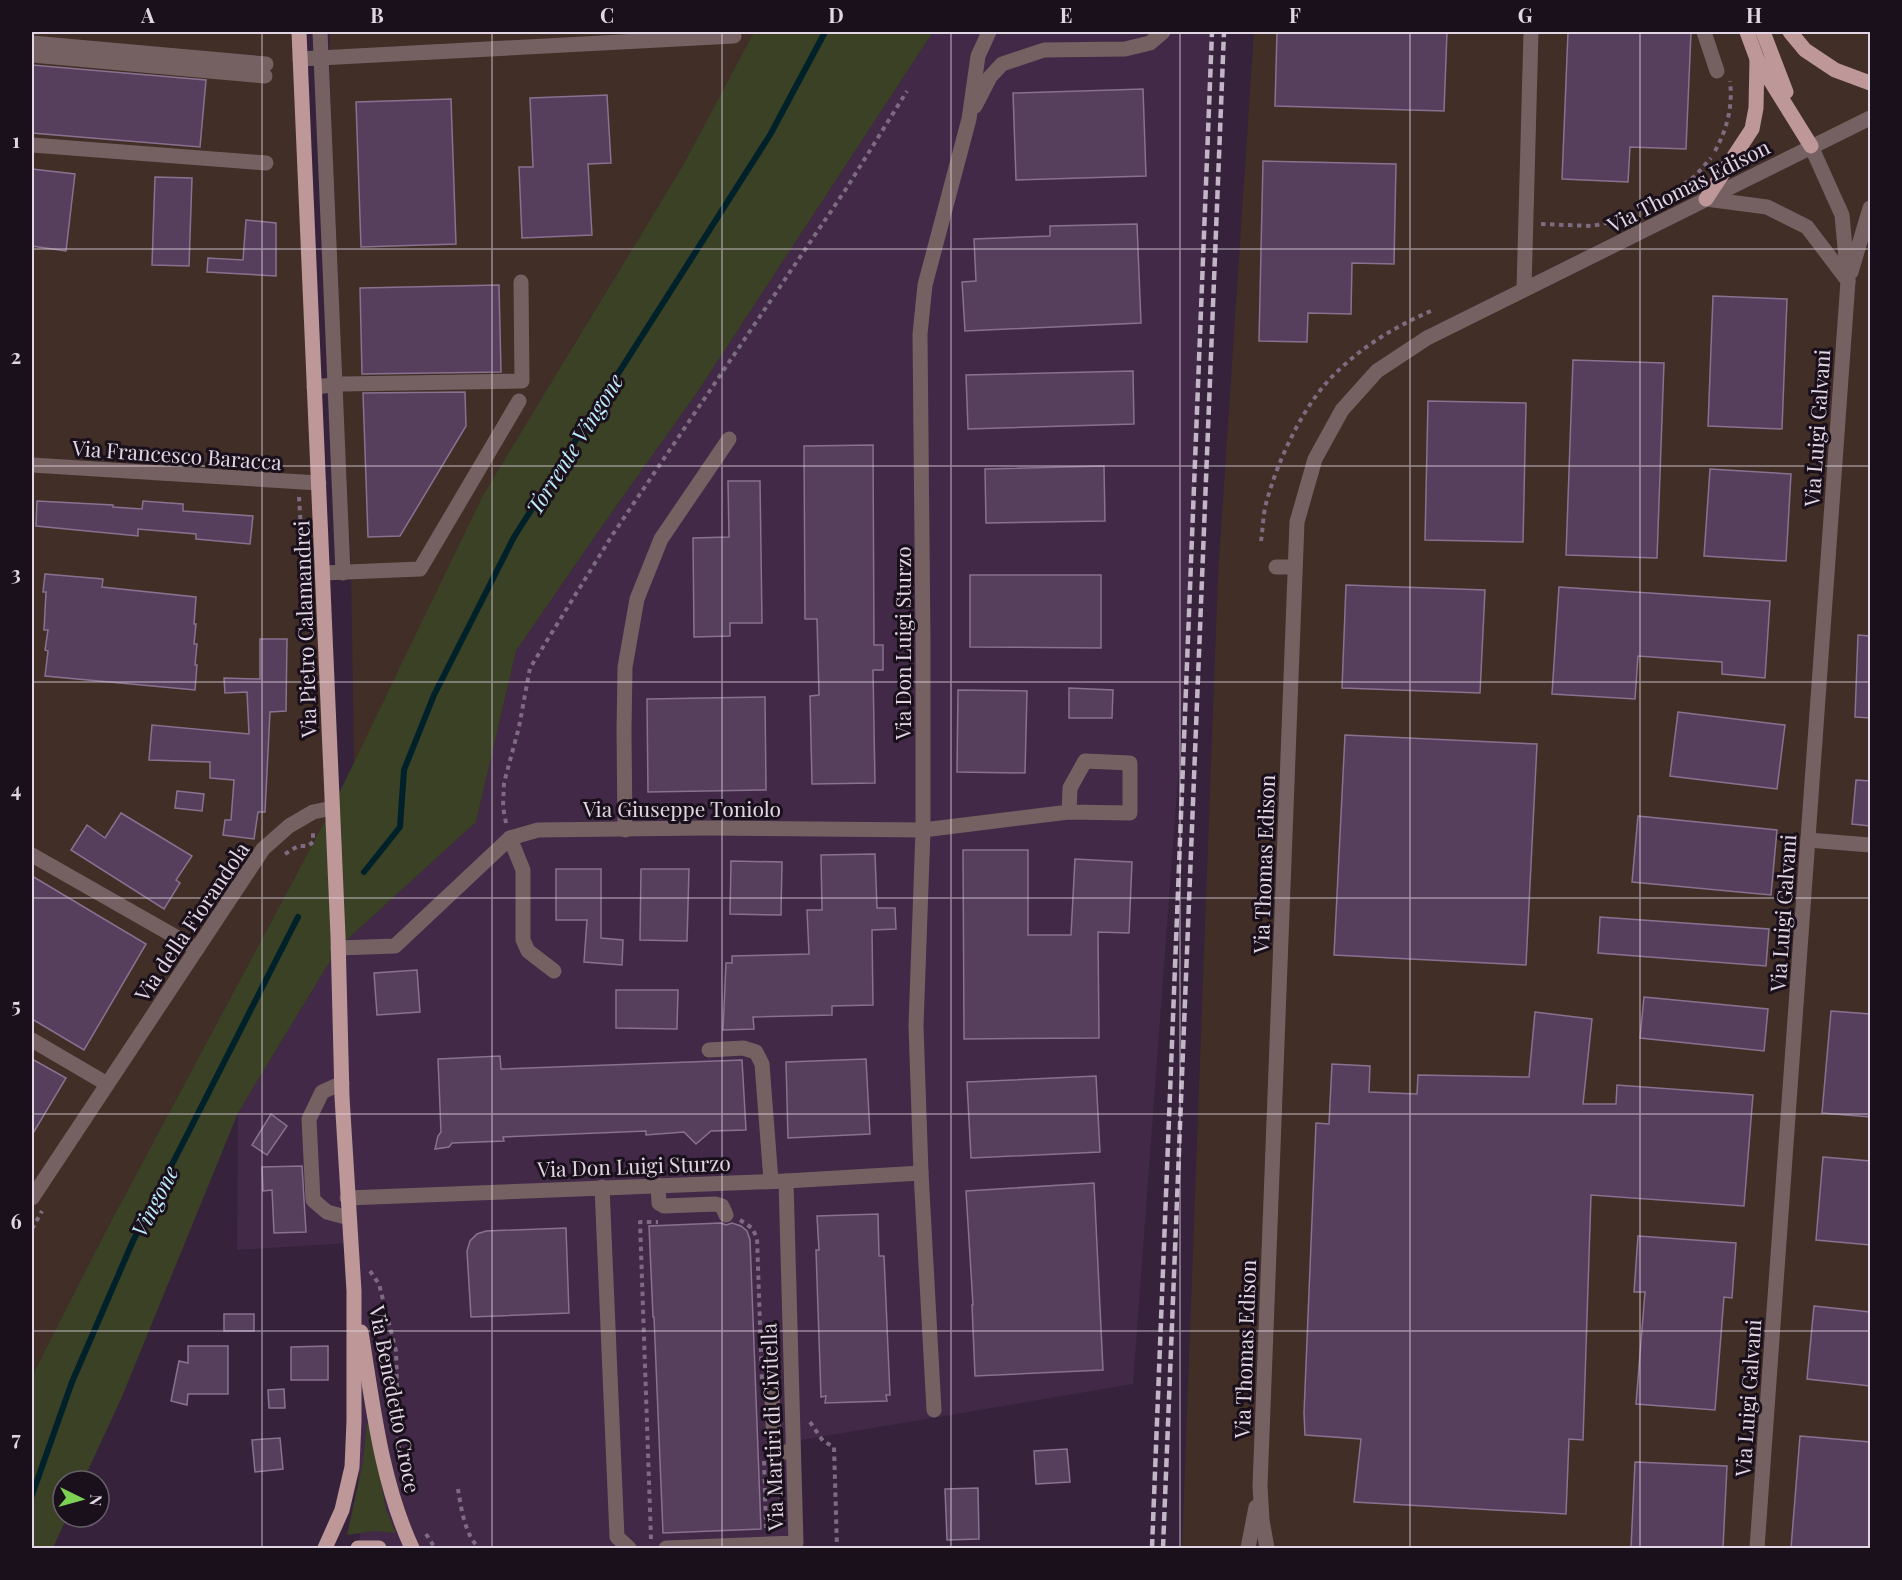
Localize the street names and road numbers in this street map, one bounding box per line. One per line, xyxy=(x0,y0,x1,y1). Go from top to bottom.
street label: Via Thomas Edison xyxy=(1601,132,1774,239)
street label: Via Luigi Galvani xyxy=(1796,348,1835,509)
street label: Via Francesco Baracca xyxy=(70,433,283,475)
street label: Via Pietro Calamandrei xyxy=(286,520,322,739)
street label: Via Don Luigi Sturzo xyxy=(888,546,916,741)
street label: Via Thomas Edison xyxy=(1246,774,1280,955)
street label: Via Giuseppe Toniolo xyxy=(582,794,781,822)
street label: Via Luigi Galvani xyxy=(1762,833,1801,994)
street label: Via della Fiorandola xyxy=(127,835,255,1007)
street label: Via Don Luigi Sturzo xyxy=(536,1148,731,1182)
street label: Via Thomas Edison xyxy=(1227,1259,1261,1440)
street label: Via Benedetto Croce xyxy=(364,1302,428,1495)
street label: Via Luigi Galvani xyxy=(1727,1318,1766,1479)
street label: Via Martiri di Civitella xyxy=(753,1322,789,1532)

